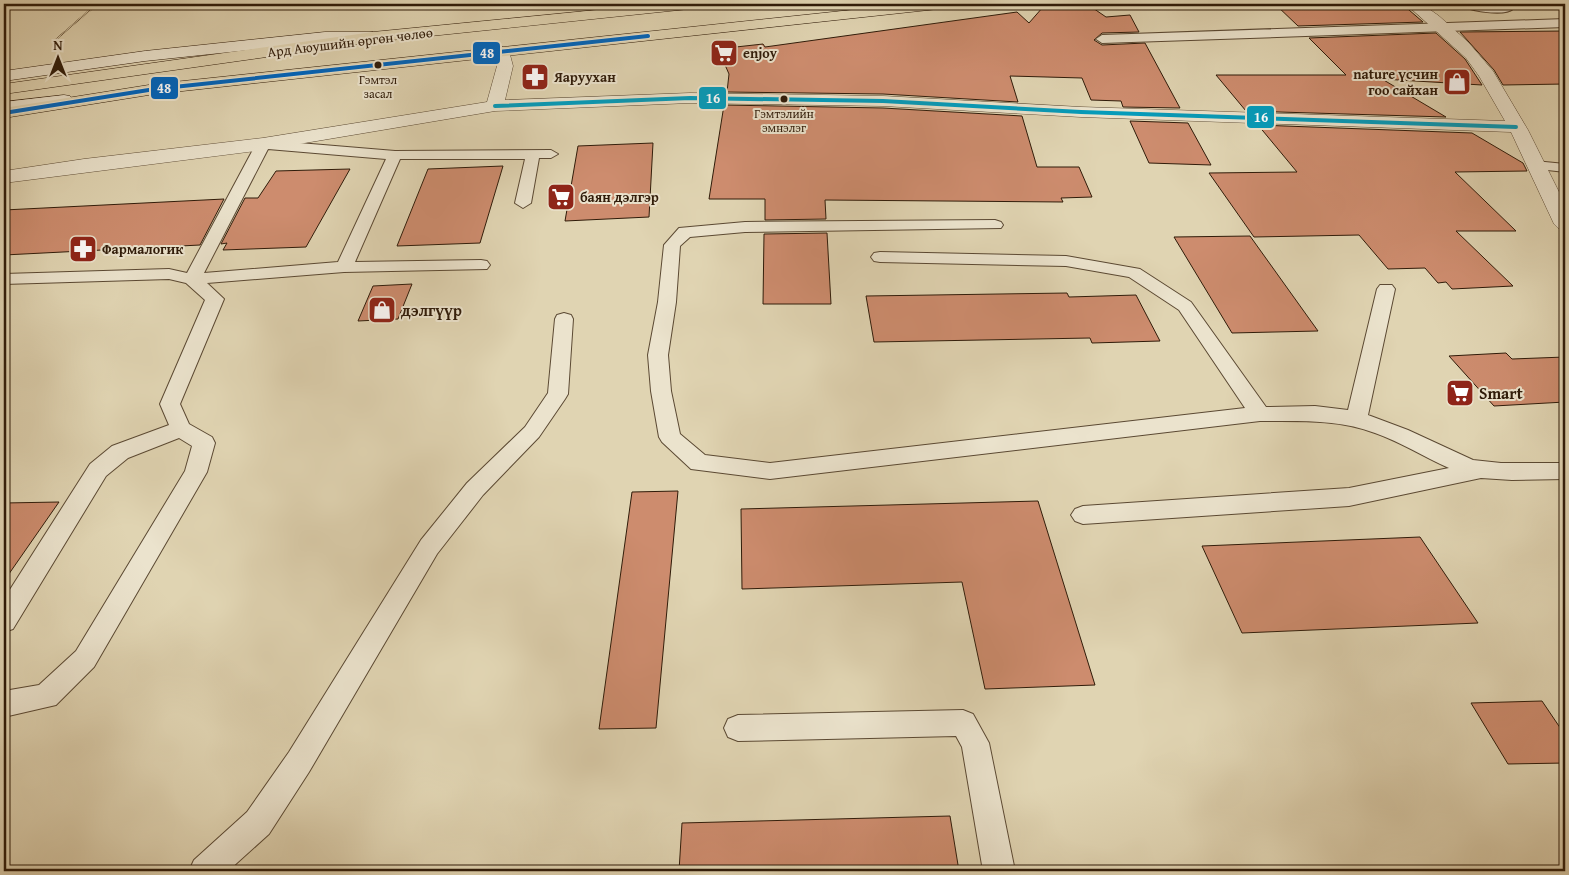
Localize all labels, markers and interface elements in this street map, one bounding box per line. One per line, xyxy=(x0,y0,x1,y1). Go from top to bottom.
street label: Ард Аюушийн өргөн чөлөө xyxy=(266,22,434,62)
north arrow xyxy=(32,32,82,82)
text: N xyxy=(53,35,63,55)
supermarket icon: enjoy xyxy=(709,38,739,68)
line badge: 48 xyxy=(472,41,501,65)
text: 48 xyxy=(480,43,494,63)
place label: enjoy xyxy=(743,43,778,63)
marker: Гэмтэл засал xyxy=(373,60,383,70)
pharmacy icon: Яаруухан xyxy=(520,62,550,92)
place label: nature үсчин гоо сайхан xyxy=(1353,64,1438,100)
place label: Яаруухан xyxy=(553,67,616,87)
shop icon: nature үсчин гоо сайхан xyxy=(1442,67,1472,97)
place label: Гэмтэл засал xyxy=(359,71,397,102)
line badge: 48 xyxy=(150,76,179,100)
text: 48 xyxy=(157,78,171,98)
line badge: 16 xyxy=(698,86,727,110)
text: 16 xyxy=(706,88,720,108)
marker: Гэмтэлийн эмнэлэг xyxy=(779,94,789,104)
place label: Гэмтэлийн эмнэлэг xyxy=(754,105,814,136)
line badge: 16 xyxy=(1246,105,1275,129)
text: 16 xyxy=(1254,107,1268,127)
supermarket icon: баян дэлгэр xyxy=(546,182,576,212)
place label: баян дэлгэр xyxy=(580,187,659,207)
pharmacy icon: Фармалогик xyxy=(68,234,98,264)
place label: Фармалогик xyxy=(102,239,184,259)
shop icon: дэлгүүр xyxy=(367,295,397,325)
place label: дэлгүүр xyxy=(401,298,462,322)
supermarket icon: Smart xyxy=(1445,378,1475,408)
place label: Smart xyxy=(1479,381,1523,405)

